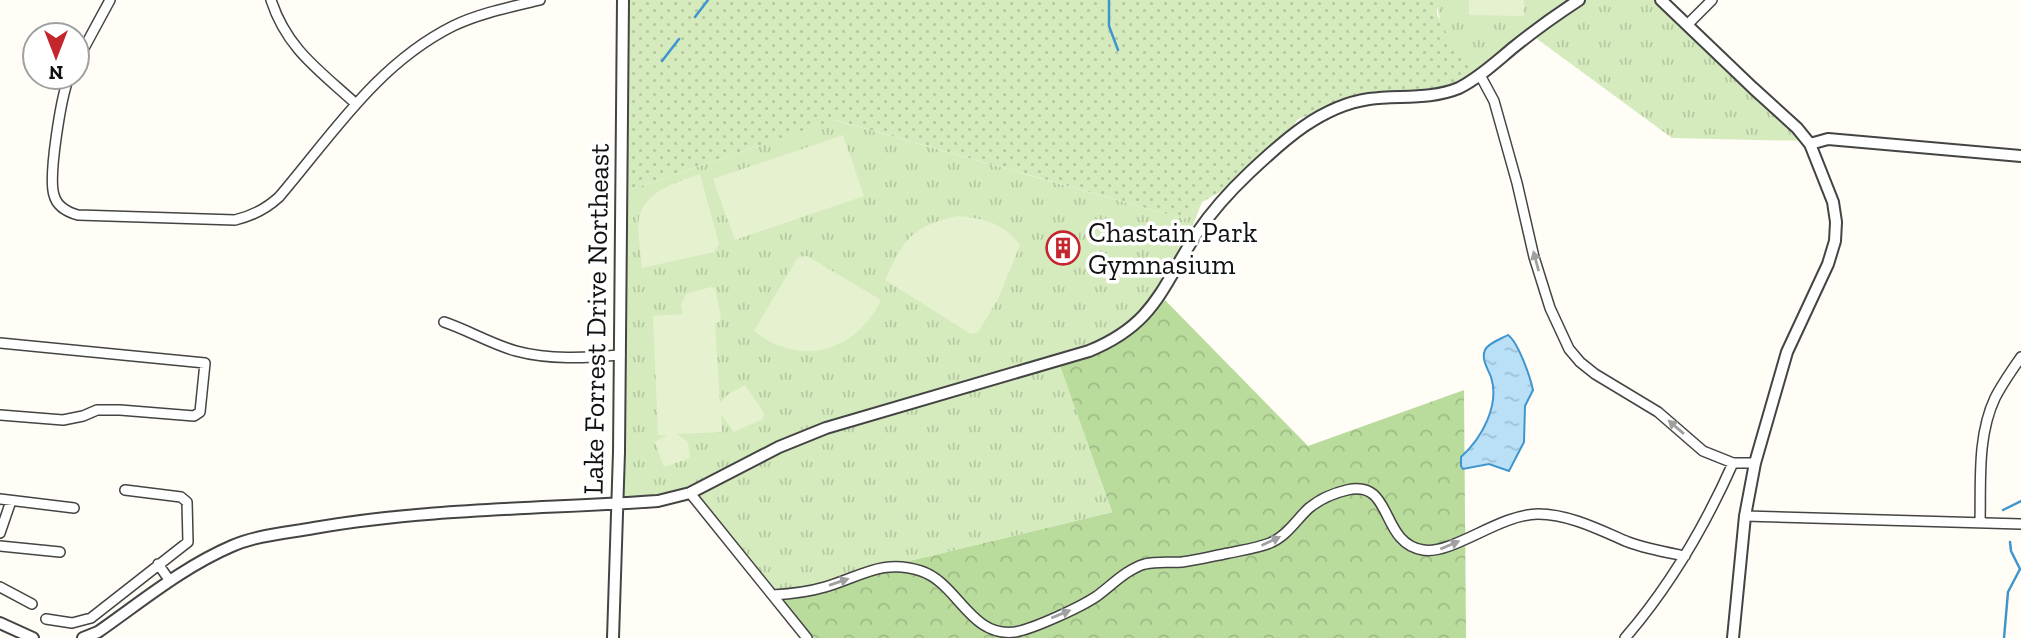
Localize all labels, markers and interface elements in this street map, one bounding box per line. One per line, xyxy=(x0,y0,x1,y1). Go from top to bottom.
north arrow xyxy=(21,21,91,91)
text: N xyxy=(49,61,63,84)
street label: Lake Forrest Drive Northeast xyxy=(576,142,616,495)
place label: Chastain Park Gymnasium xyxy=(1088,216,1258,281)
building icon: Chastain Park Gymnasium xyxy=(1044,229,1082,267)
one-way arrow xyxy=(1530,250,1541,272)
one-way arrow xyxy=(1667,419,1685,435)
one-way arrow xyxy=(1261,535,1281,547)
one-way arrow xyxy=(1440,539,1461,550)
one-way arrow xyxy=(829,576,850,587)
one-way arrow xyxy=(1051,608,1072,619)

